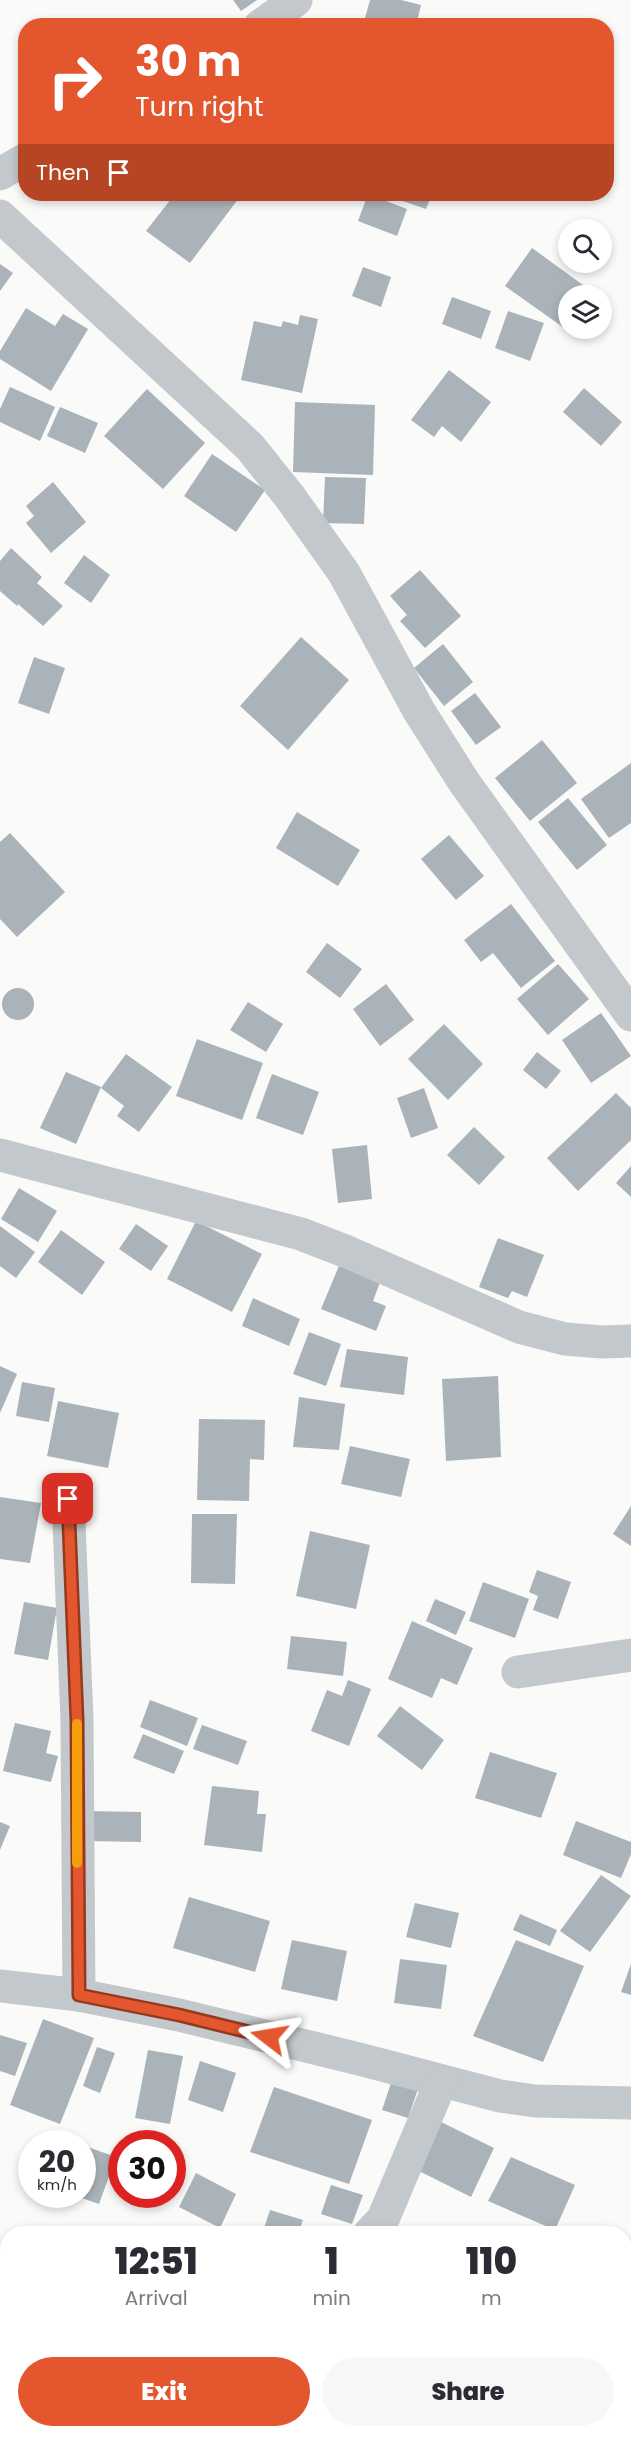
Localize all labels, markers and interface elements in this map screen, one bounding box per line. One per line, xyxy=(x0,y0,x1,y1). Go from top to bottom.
text: 30 m xyxy=(135,32,241,91)
icon: right xyxy=(36,42,114,120)
text: Turn right xyxy=(135,88,264,125)
icon: arrive xyxy=(102,156,135,189)
text: Then xyxy=(36,157,90,188)
map controls xyxy=(558,219,612,339)
button: search xyxy=(558,219,612,273)
button: layers xyxy=(558,285,612,339)
pin xyxy=(42,1473,93,1524)
icon: arrive xyxy=(51,1482,84,1515)
position arrow xyxy=(237,2005,301,2069)
speed limit sign: 30 xyxy=(108,2130,186,2208)
text: 20 xyxy=(39,2140,75,2183)
text: km/h xyxy=(37,2174,77,2195)
text: 12:51 xyxy=(115,2236,198,2287)
text: 1 xyxy=(325,2236,339,2287)
text: 110 xyxy=(466,2236,517,2287)
text: Arrival xyxy=(125,2284,188,2312)
text: min xyxy=(312,2284,351,2312)
text: m xyxy=(481,2284,502,2312)
button: Exit xyxy=(18,2357,310,2426)
button: Share xyxy=(322,2357,614,2426)

